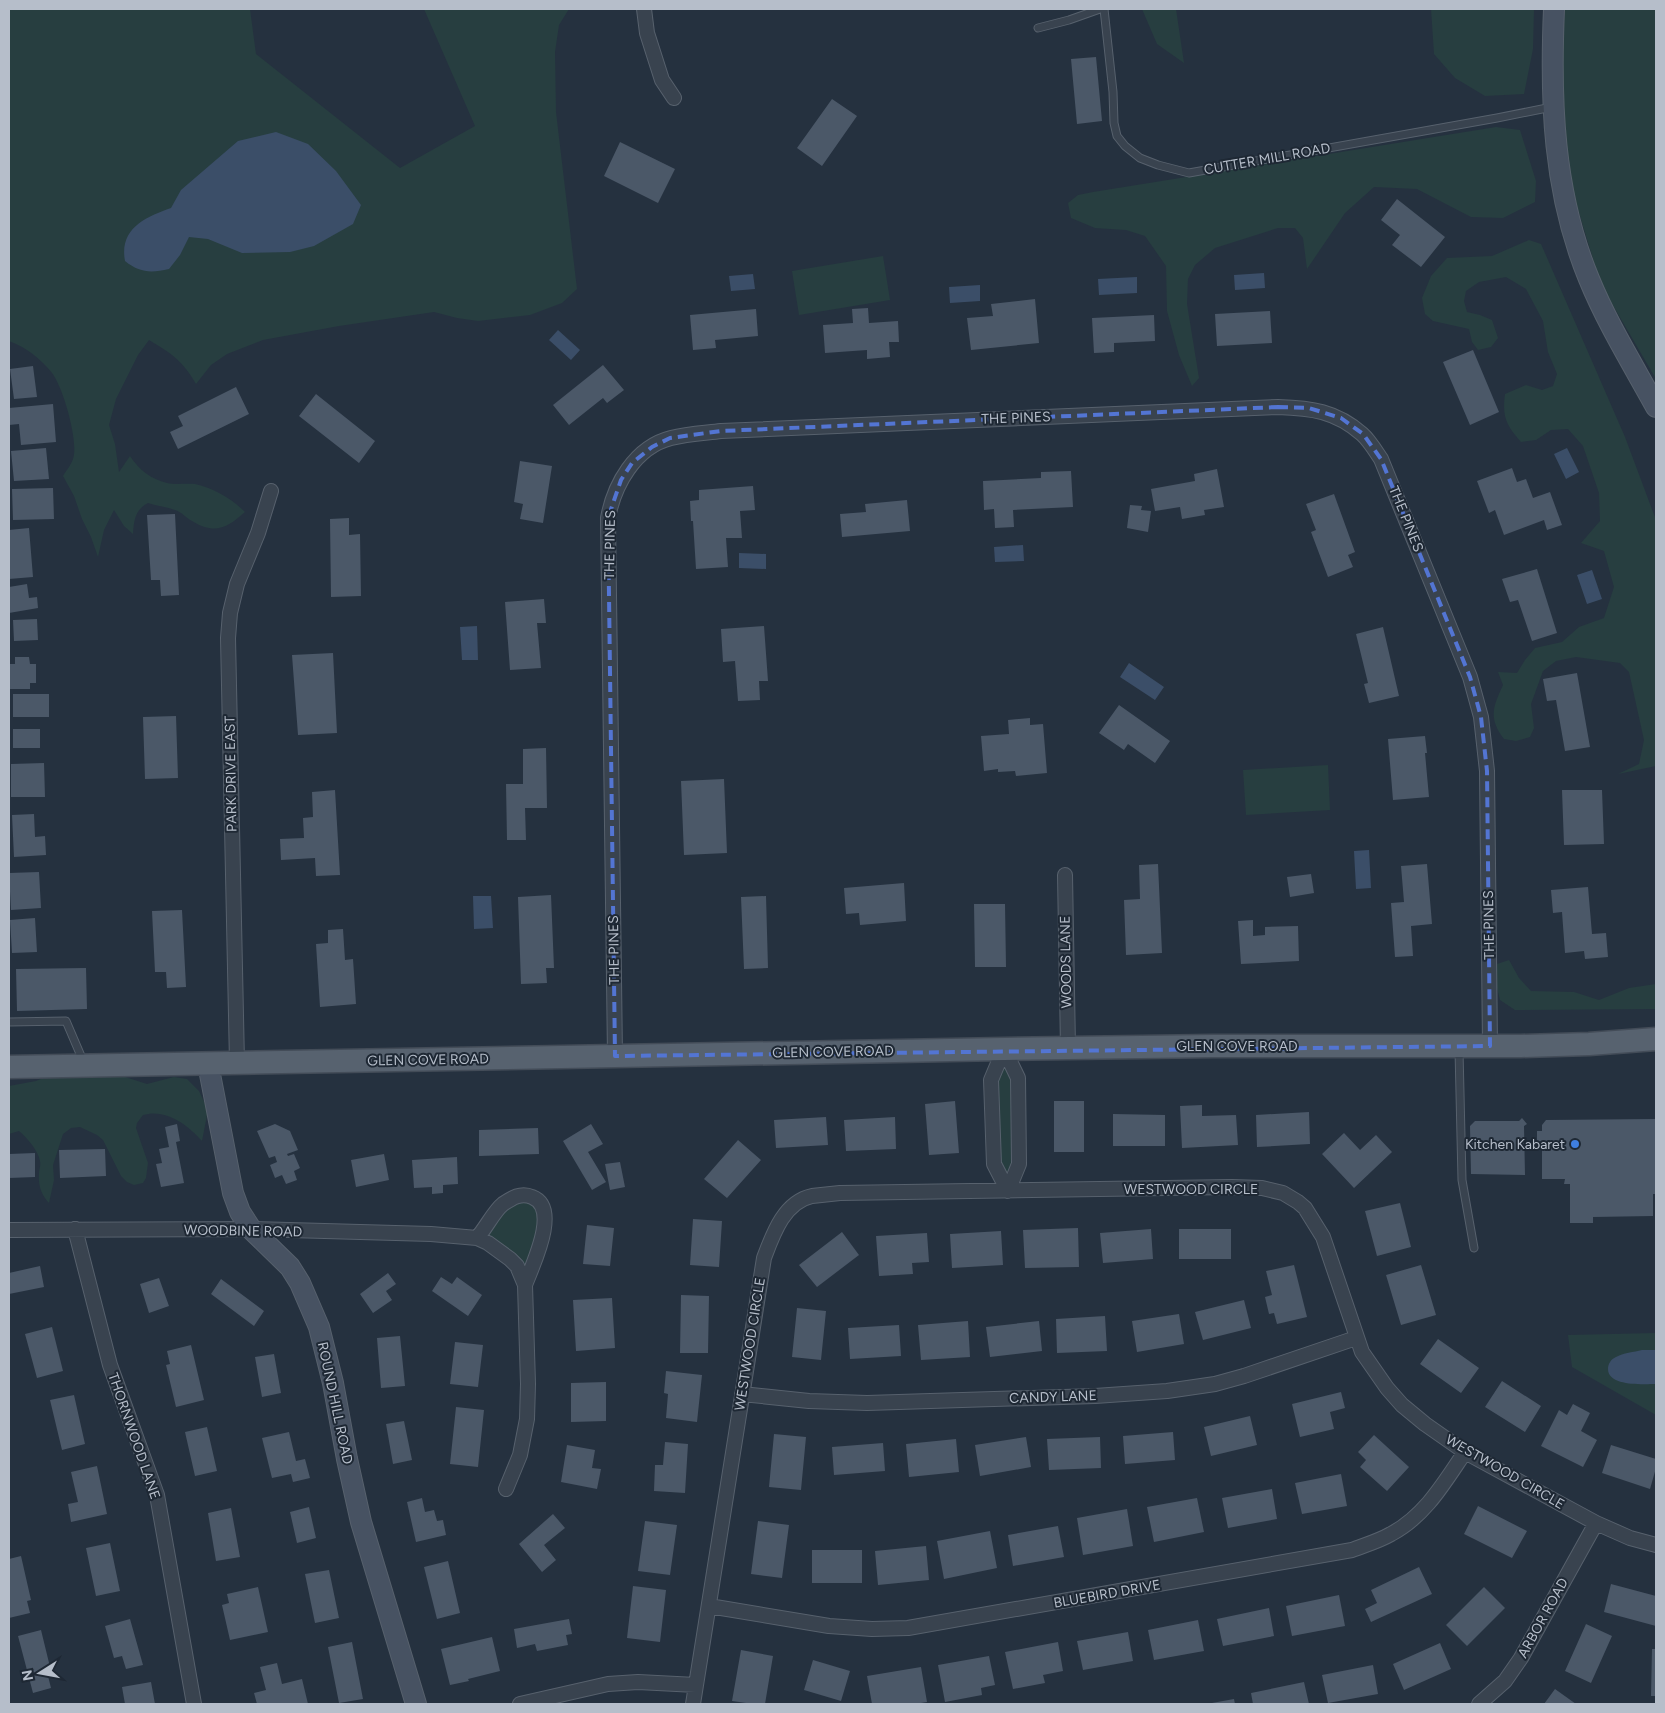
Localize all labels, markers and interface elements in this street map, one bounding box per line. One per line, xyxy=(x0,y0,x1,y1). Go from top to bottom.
street label: CUTTER MILL ROAD xyxy=(1202,139,1332,179)
street label: THE PINES xyxy=(981,408,1051,428)
street label: THE PINES xyxy=(1385,484,1427,554)
street label: THE PINES xyxy=(601,510,619,580)
street label: PARK DRIVE EAST xyxy=(221,716,241,832)
street label: THE PINES xyxy=(1480,890,1498,960)
street label: THE PINES xyxy=(605,915,623,985)
street label: WOODS LANE xyxy=(1057,915,1075,1009)
street label: GLEN COVE ROAD xyxy=(1176,1038,1298,1055)
street label: GLEN COVE ROAD xyxy=(772,1042,894,1062)
street label: GLEN COVE ROAD xyxy=(367,1050,489,1070)
place label: Kitchen Kabaret xyxy=(1465,1136,1565,1153)
marker: Kitchen Kabaret xyxy=(1569,1138,1581,1150)
street label: WESTWOOD CIRCLE xyxy=(1124,1181,1258,1198)
street label: WOODBINE ROAD xyxy=(184,1221,302,1241)
street label: WESTWOOD CIRCLE xyxy=(731,1276,769,1412)
street label: ROUND HILL ROAD xyxy=(314,1340,356,1466)
street label: THORNWOOD LANE xyxy=(104,1370,164,1502)
street label: CANDY LANE xyxy=(1009,1387,1097,1407)
street label: WESTWOOD CIRCLE xyxy=(1442,1431,1568,1513)
street label: ARBOR ROAD xyxy=(1514,1575,1572,1661)
street label: BLUEBIRD DRIVE xyxy=(1052,1576,1162,1612)
north arrow xyxy=(15,1648,65,1698)
text: N xyxy=(18,1668,37,1682)

